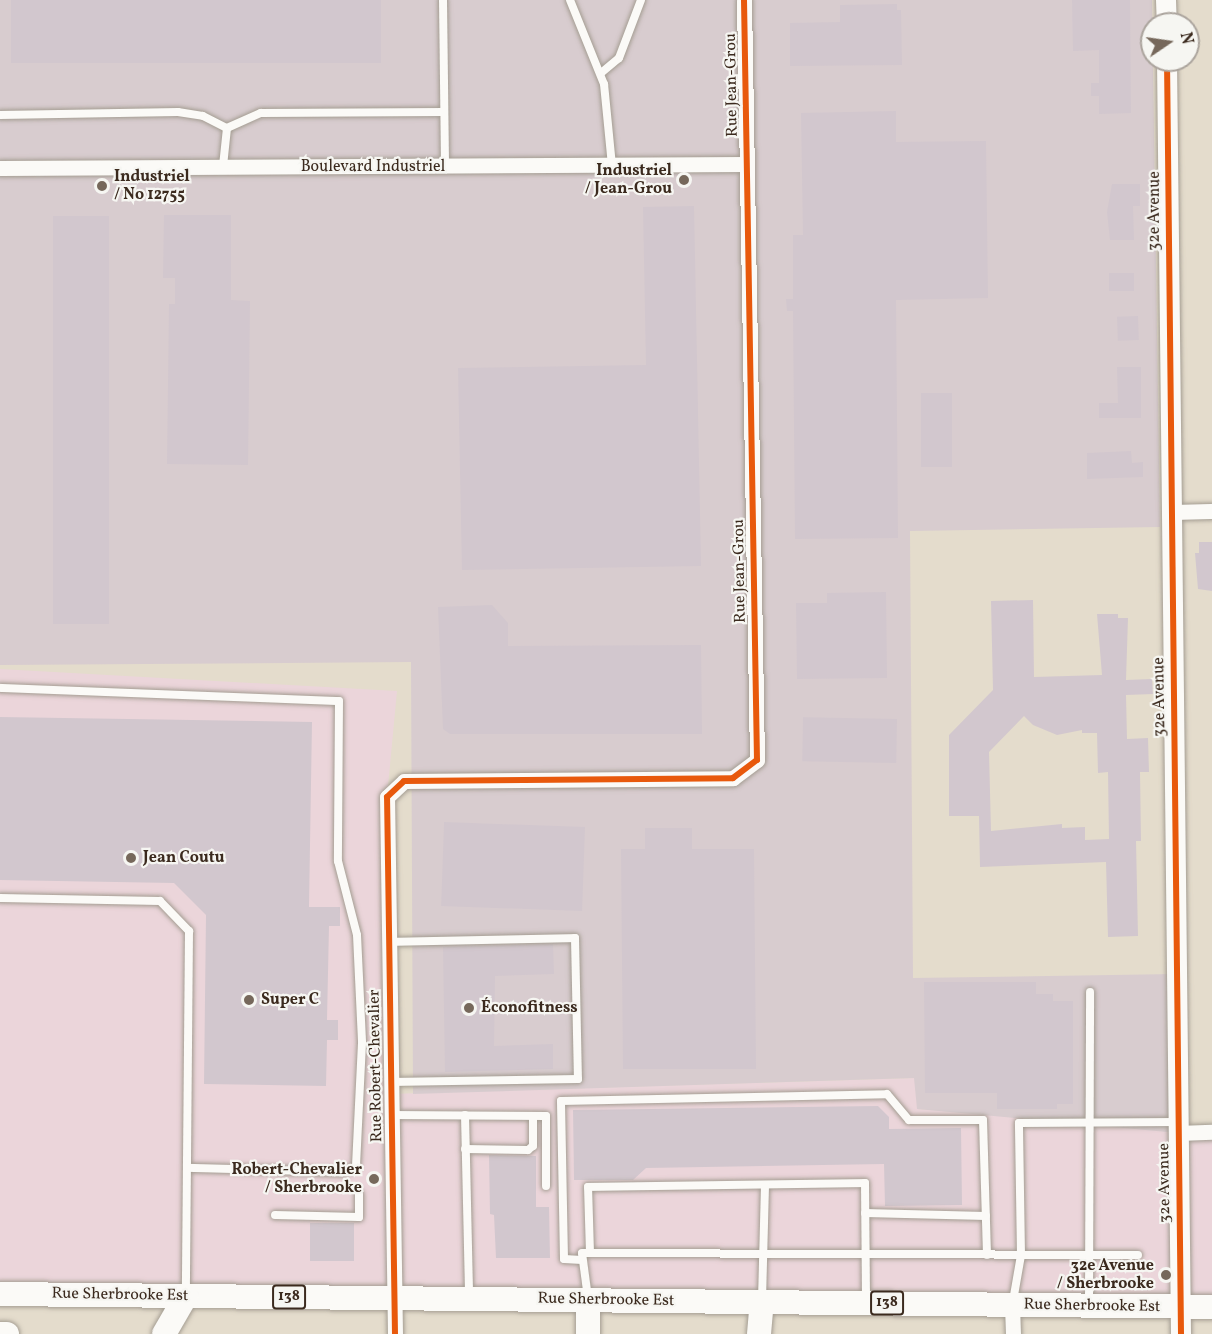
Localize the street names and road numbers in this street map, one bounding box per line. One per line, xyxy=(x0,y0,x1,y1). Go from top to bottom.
street label: Rue Jean-Grou xyxy=(721,33,743,137)
street label: Boulevard Industriel xyxy=(301,157,445,177)
street label: 32e Avenue xyxy=(1145,171,1165,251)
street label: Rue Jean-Grou xyxy=(729,519,751,623)
street label: 32e Avenue xyxy=(1150,657,1170,737)
street label: Rue Robert-Chevalier xyxy=(365,989,387,1143)
street label: 32e Avenue xyxy=(1155,1143,1175,1223)
street label: Rue Sherbrooke Est xyxy=(51,1284,189,1306)
road number: 138 xyxy=(271,1285,307,1309)
street label: Rue Sherbrooke Est xyxy=(537,1289,675,1311)
road number: 138 xyxy=(869,1291,905,1315)
street label: Rue Sherbrooke Est xyxy=(1023,1295,1161,1317)

